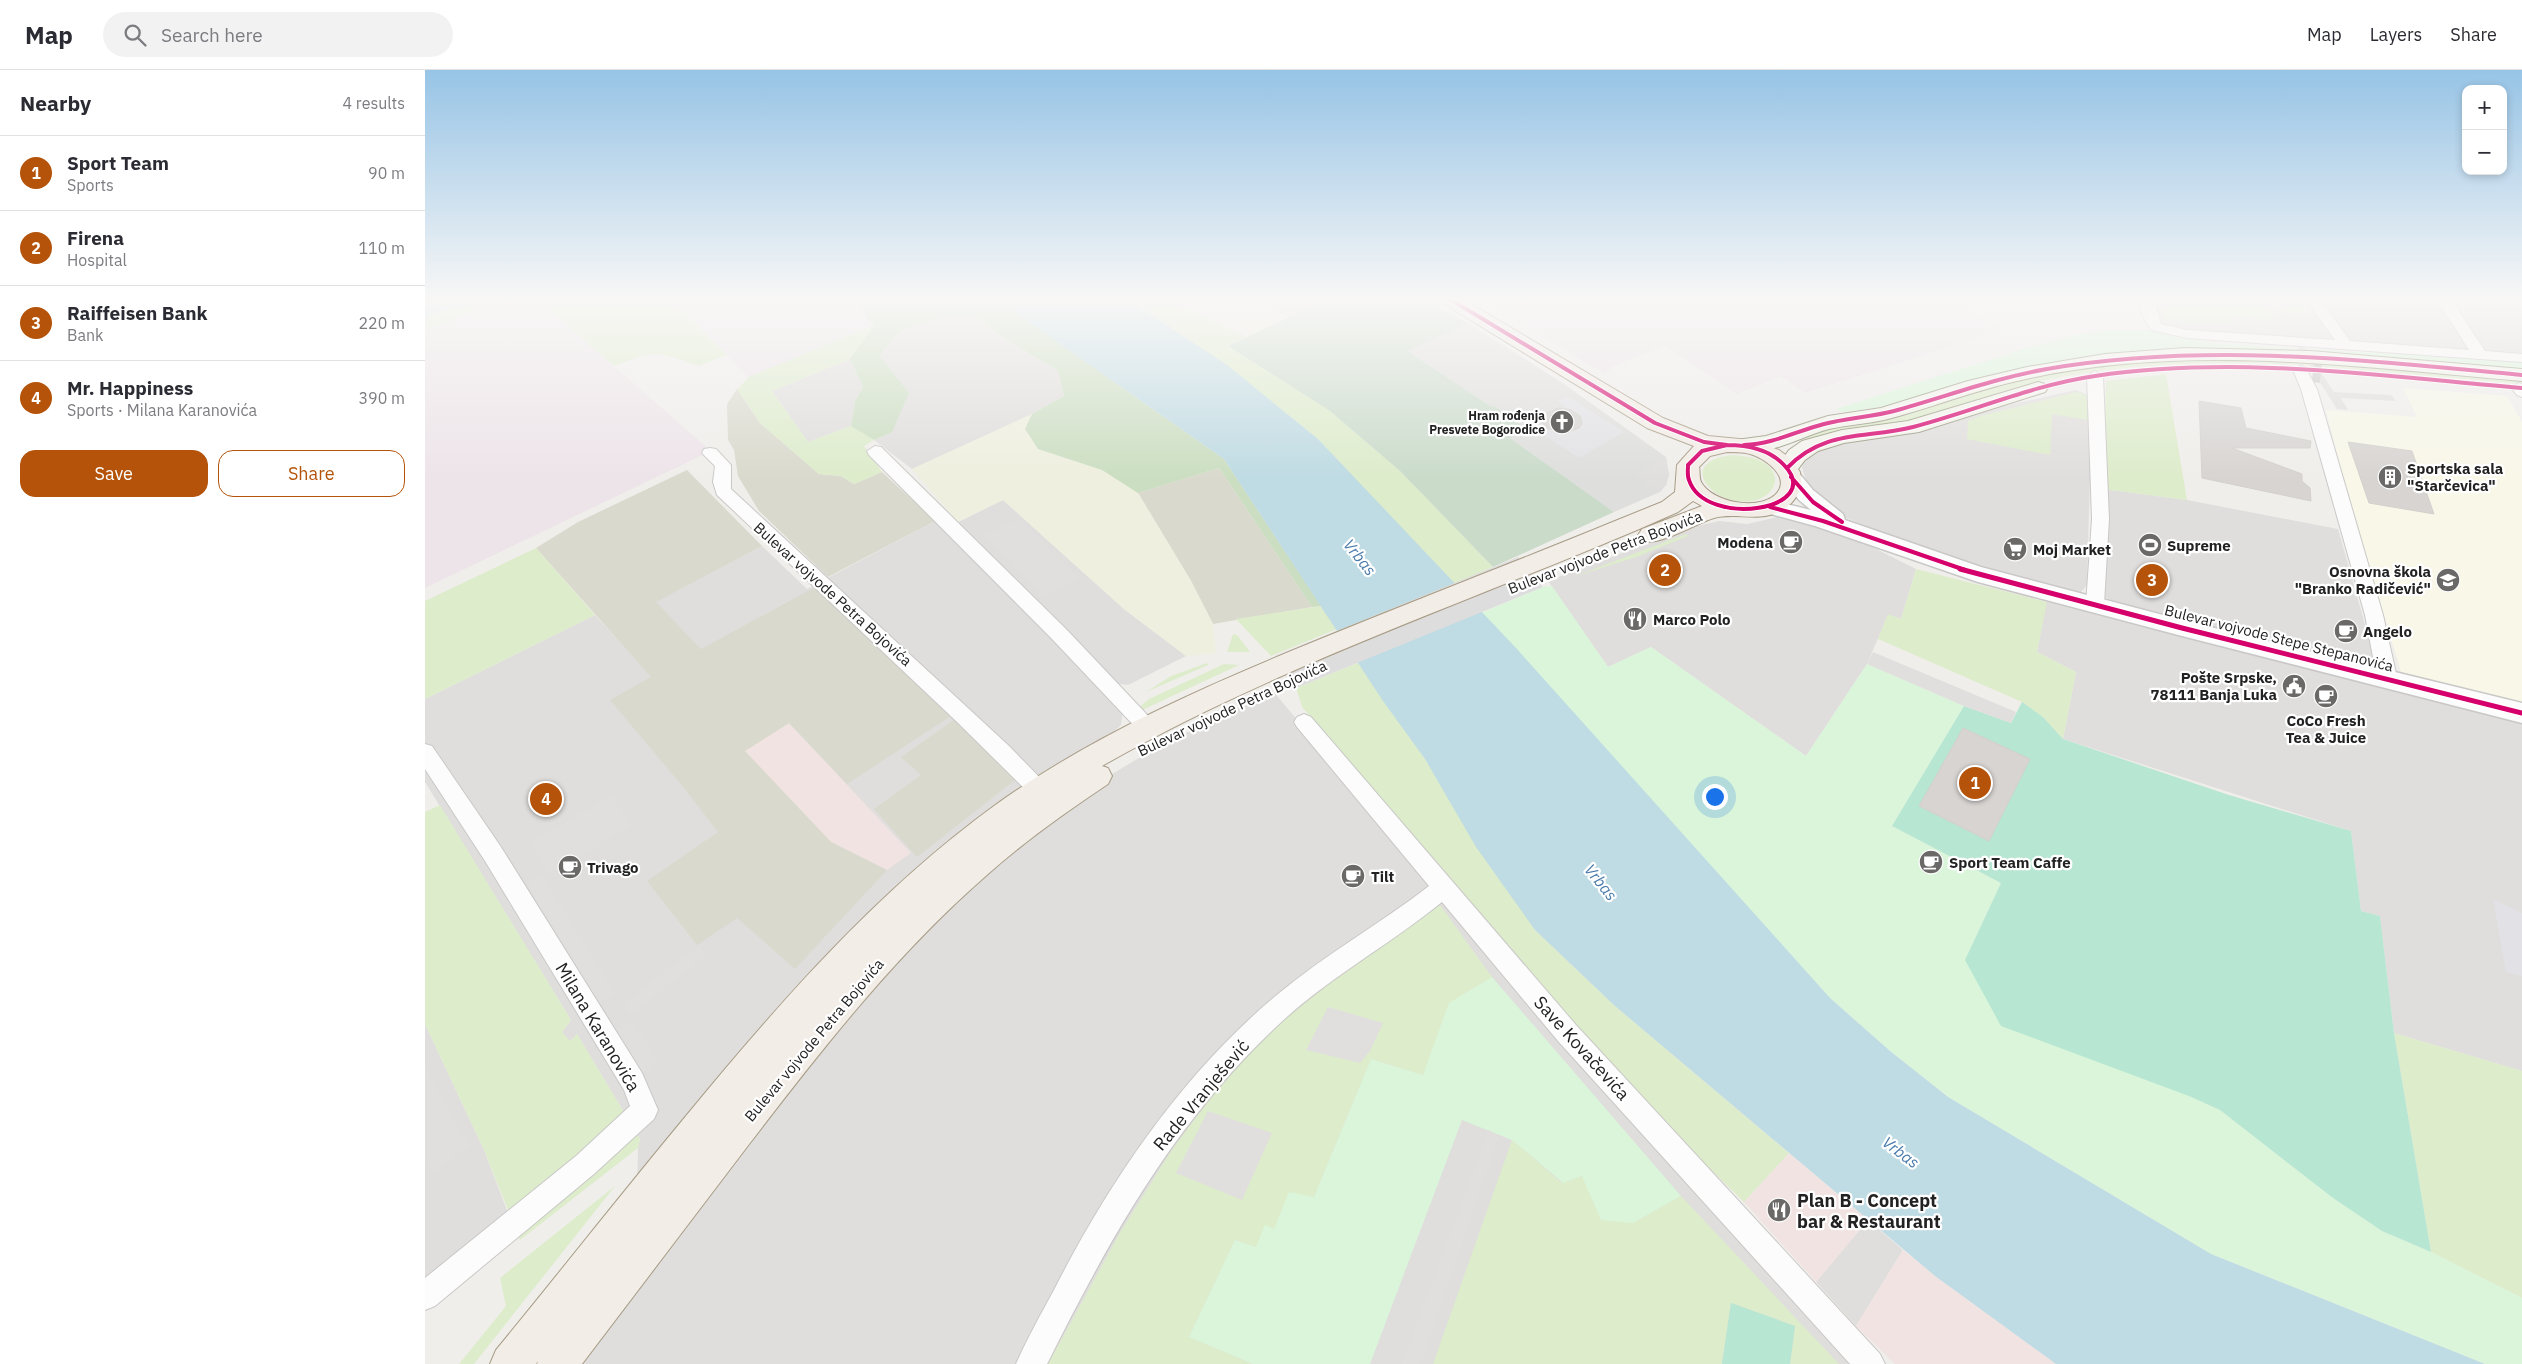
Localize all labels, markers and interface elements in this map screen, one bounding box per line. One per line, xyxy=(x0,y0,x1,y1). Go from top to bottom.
search box xyxy=(103,12,453,57)
text: Map xyxy=(25,19,73,51)
icon: search xyxy=(121,21,149,49)
text: Search here xyxy=(161,23,263,47)
text: Map xyxy=(2307,23,2342,46)
text: Layers xyxy=(2370,23,2422,46)
text: Share xyxy=(2450,23,2497,46)
map controls xyxy=(2462,85,2507,175)
button: + xyxy=(2462,85,2507,130)
text: Nearby xyxy=(20,89,91,117)
text: 4 results xyxy=(342,93,405,113)
button: − xyxy=(2462,130,2507,175)
text: Sport Team xyxy=(67,151,169,175)
text: 1 xyxy=(31,163,41,183)
text: 90 m xyxy=(368,163,405,183)
text: Sports xyxy=(67,175,114,195)
text: Firena xyxy=(67,226,124,250)
text: 2 xyxy=(31,238,41,258)
text: 110 m xyxy=(358,238,405,258)
text: Hospital xyxy=(67,250,127,270)
text: Raiffeisen Bank xyxy=(67,301,208,325)
text: 3 xyxy=(31,313,41,333)
text: 220 m xyxy=(358,313,405,333)
text: Bank xyxy=(67,325,104,345)
text: Mr. Happiness xyxy=(67,376,193,400)
text: 4 xyxy=(31,388,41,408)
text: 390 m xyxy=(358,388,405,408)
text: Sports · Milana Karanovića xyxy=(67,400,257,420)
place label: Hram rođenja Presvete Bogorodice xyxy=(1429,408,1545,437)
church icon: Hram rođenja Presvete Bogorodice xyxy=(1549,409,1575,435)
button: Save xyxy=(20,450,208,497)
button: Share xyxy=(218,450,405,497)
place label: Sportska sala "Starčevica" xyxy=(2407,459,2504,495)
building icon: Sportska sala "Starčevica" xyxy=(2377,464,2403,490)
street label: Bulevar vojvode Petra Bojovića xyxy=(1505,506,1705,598)
street label: Bulevar vojvode Petra Bojovića xyxy=(750,518,916,670)
cafe icon: Modena xyxy=(1778,529,1804,555)
sports icon: Supreme xyxy=(2137,532,2163,558)
place label: Modena xyxy=(1717,533,1773,552)
water label: Vrbas xyxy=(1339,535,1381,579)
supermarket icon: Moj Market xyxy=(2002,536,2028,562)
place label: Supreme xyxy=(2167,536,2231,555)
place label: Moj Market xyxy=(2033,540,2111,559)
pin: 2 xyxy=(1649,551,1681,589)
pin: 3 xyxy=(2136,561,2168,599)
place label: Osnovna škola "Branko Radičević" xyxy=(2295,562,2431,598)
school or university icon: Osnovna škola "Branko Radičević" xyxy=(2435,567,2461,593)
street label: Bulevar vojvode Stepe Stepanovića xyxy=(2163,600,2395,676)
restaurant icon: Marco Polo xyxy=(1622,606,1648,632)
place label: Marco Polo xyxy=(1653,610,1731,629)
cafe icon: Angelo xyxy=(2333,618,2359,644)
place label: Angelo xyxy=(2363,622,2412,641)
street label: Bulevar vojvode Petra Bojovića xyxy=(1134,656,1330,760)
place label: Pošte Srpske, 78111 Banja Luka xyxy=(2151,668,2277,704)
public building icon: Pošte Srpske, 78111 Banja Luka xyxy=(2281,673,2307,699)
cafe icon: CoCo Fresh Tea & Juice xyxy=(2313,683,2339,709)
place label: CoCo Fresh Tea & Juice xyxy=(2286,711,2366,747)
pin: 1 xyxy=(1959,764,1991,802)
pin: 4 xyxy=(530,780,562,818)
your location xyxy=(1702,784,1728,810)
cafe icon: Sport Team Caffe xyxy=(1918,849,1944,875)
place label: Sport Team Caffe xyxy=(1949,853,2071,872)
cafe icon: Trivago xyxy=(557,854,583,880)
place label: Trivago xyxy=(587,858,639,877)
water label: Vrbas xyxy=(1580,860,1622,904)
cafe icon: Tilt xyxy=(1340,863,1366,889)
place label: Tilt xyxy=(1371,867,1395,886)
street label: Bulevar vojvode Petra Bojovića xyxy=(740,955,888,1125)
street label: Milana Karanovića xyxy=(550,958,646,1096)
street label: Save Kovačevića xyxy=(1529,991,1635,1105)
street label: Rade Vranješević xyxy=(1148,1035,1254,1155)
water label: Vrbas xyxy=(1879,1132,1923,1172)
place label: Plan B - Concept bar & Restaurant xyxy=(1797,1189,1941,1233)
restaurant icon: Plan B - Concept bar & Restaurant xyxy=(1766,1197,1792,1223)

